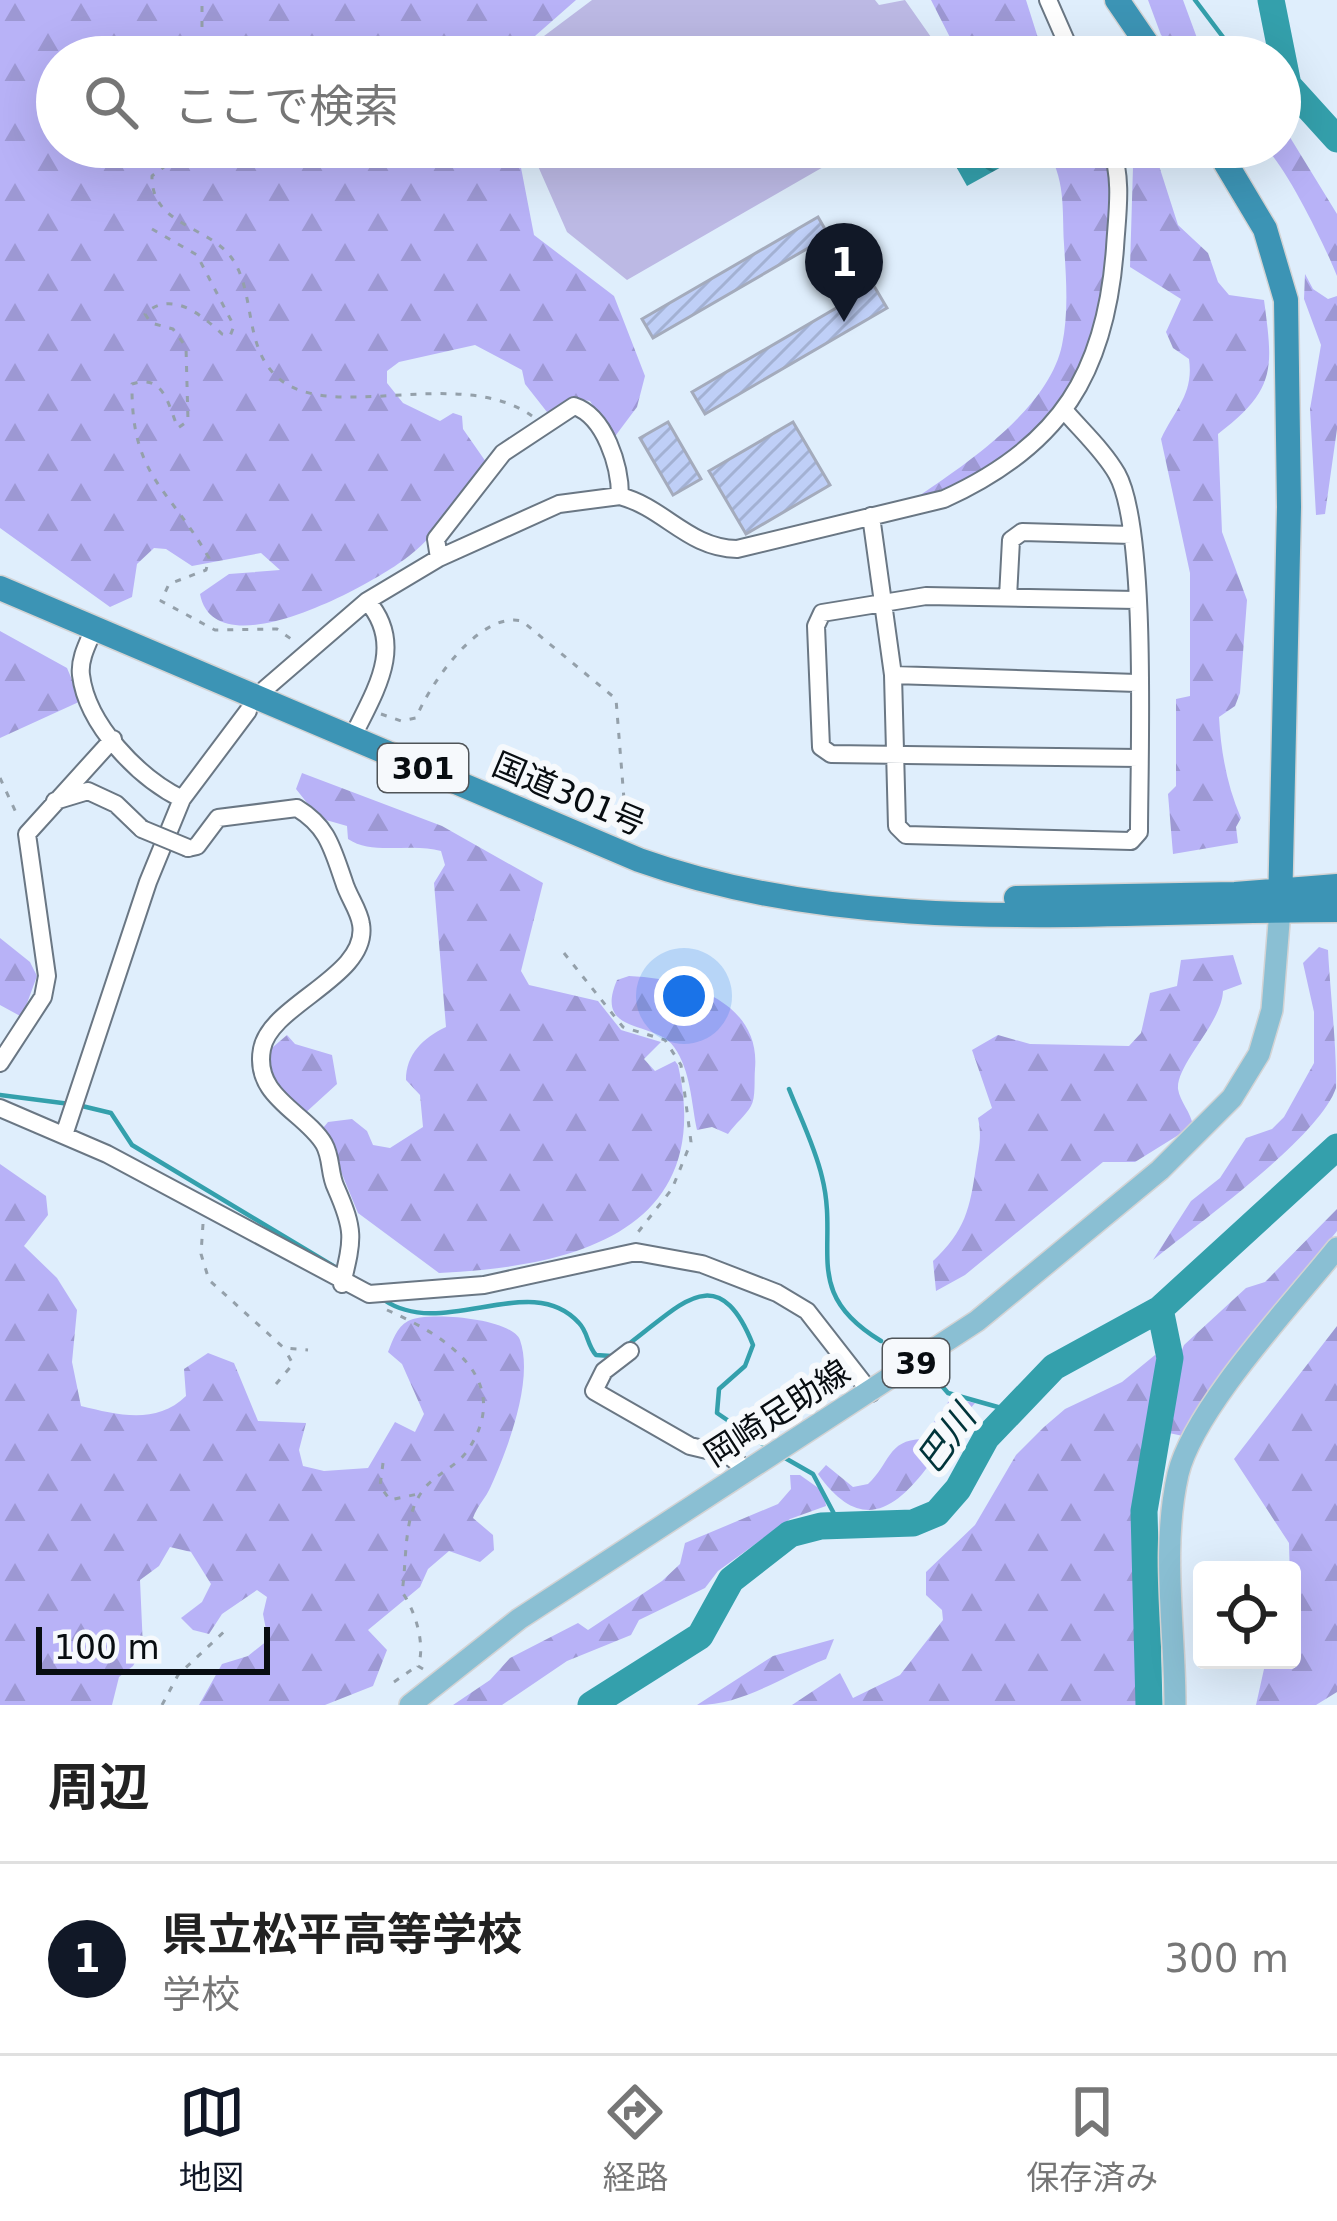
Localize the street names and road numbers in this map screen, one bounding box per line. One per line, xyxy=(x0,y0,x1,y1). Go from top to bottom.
road number: 301 xyxy=(378,744,468,792)
street label: 国道301号 xyxy=(487,744,651,844)
road number: 39 xyxy=(883,1339,949,1387)
street label: 岡崎足助線 xyxy=(697,1352,857,1474)

